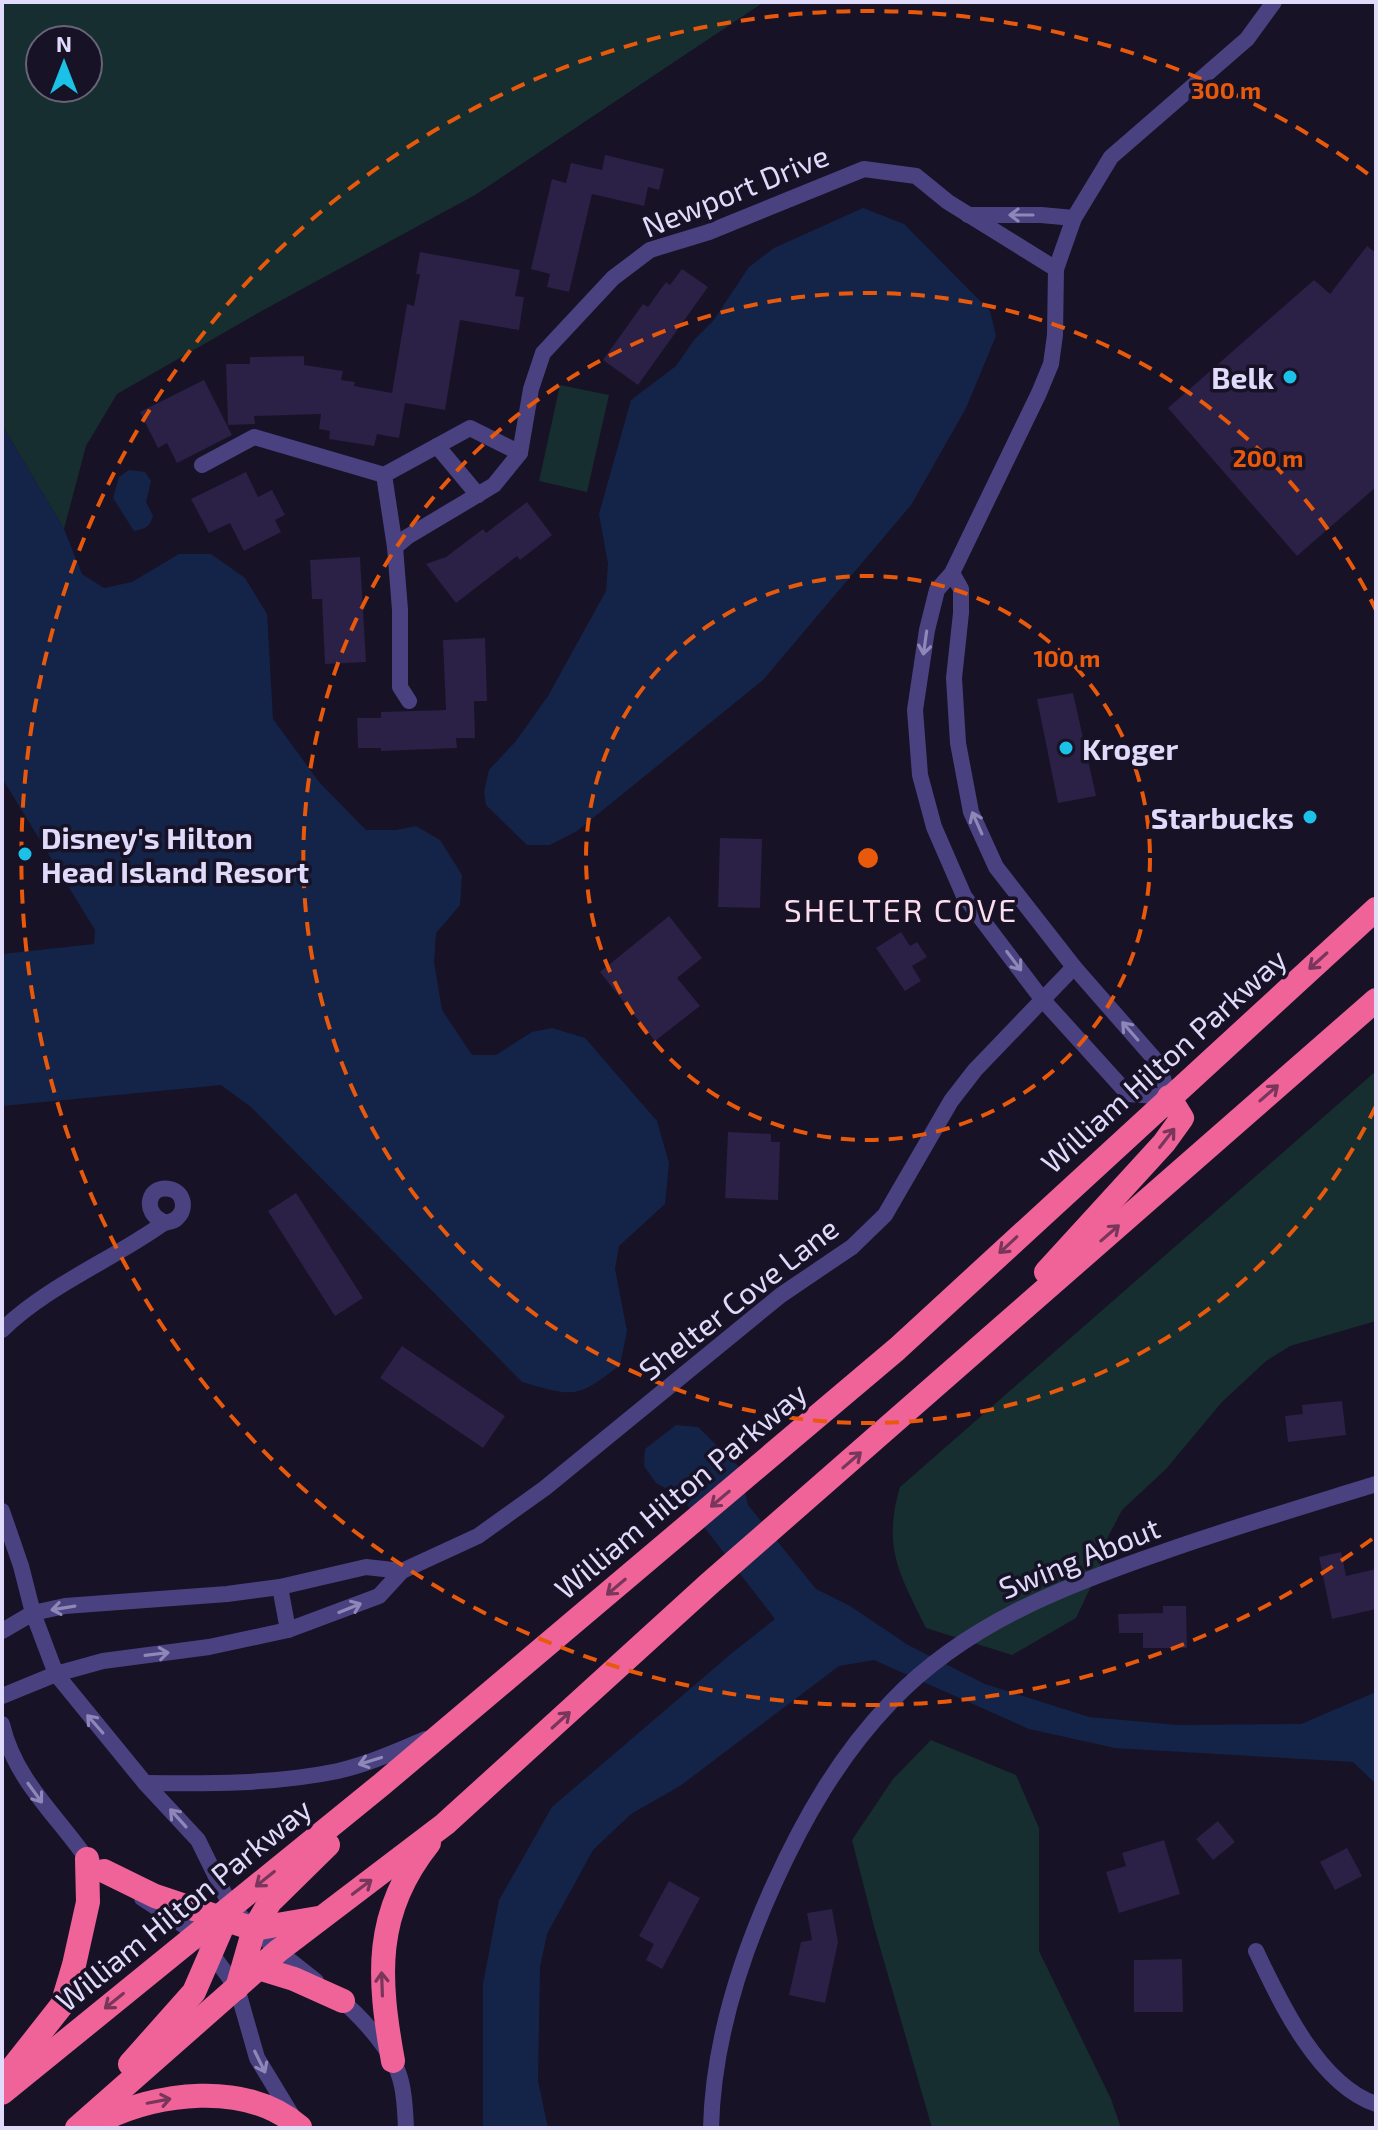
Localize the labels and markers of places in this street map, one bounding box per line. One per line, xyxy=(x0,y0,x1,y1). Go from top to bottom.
place label: Belk xyxy=(1211,359,1274,395)
marker: Belk xyxy=(1281,368,1299,386)
place label: Kroger xyxy=(1082,730,1178,766)
marker: Kroger xyxy=(1057,739,1075,757)
place label: Starbucks xyxy=(1151,799,1294,835)
marker: Starbucks xyxy=(1301,808,1319,826)
place label: Disney's Hilton Head Island Resort xyxy=(41,819,309,889)
centre of rings xyxy=(854,844,882,872)
marker: Disney's Hilton Head Island Resort xyxy=(16,845,34,863)

